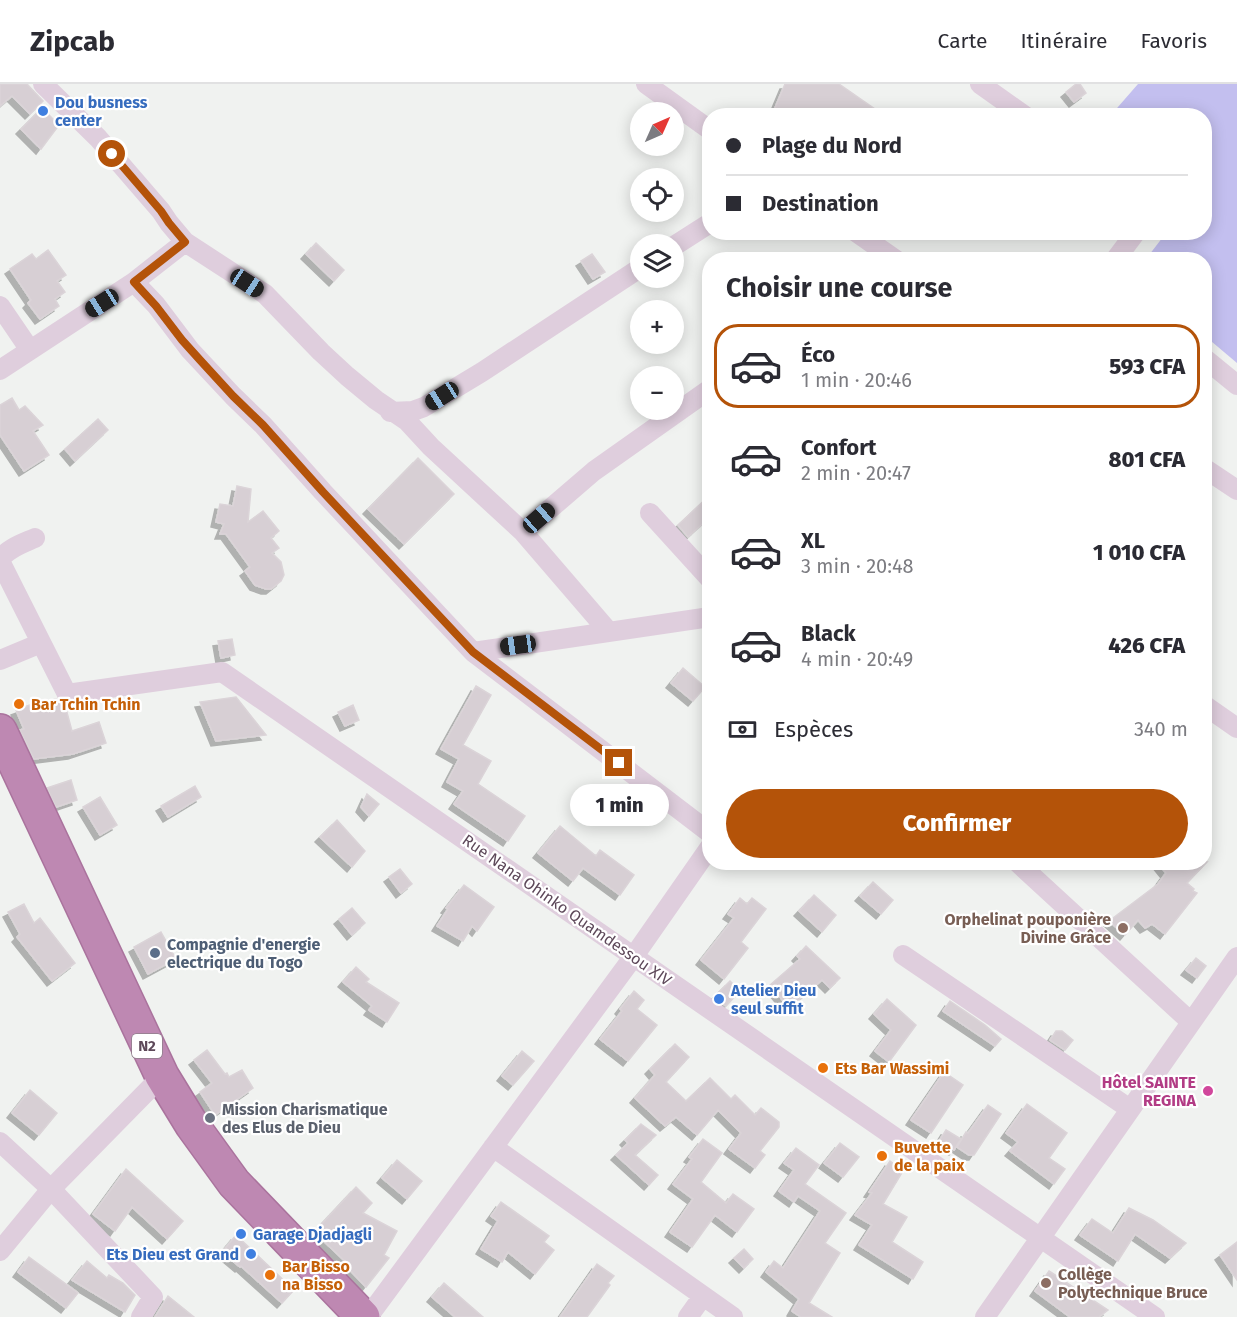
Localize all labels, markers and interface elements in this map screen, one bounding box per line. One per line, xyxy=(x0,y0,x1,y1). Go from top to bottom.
text: Zipcab xyxy=(30,25,115,58)
text: Carte xyxy=(938,28,987,54)
text: Itinéraire xyxy=(1020,28,1107,54)
text: Favoris xyxy=(1140,28,1207,54)
place label: Dou busness center xyxy=(55,93,148,130)
north arrow xyxy=(630,102,684,156)
map controls xyxy=(630,102,684,420)
marker: Dou busness center xyxy=(36,104,50,118)
text: Plage du Nord xyxy=(762,132,902,159)
route start xyxy=(98,140,125,167)
button: locate xyxy=(630,168,684,222)
text: Destination xyxy=(762,190,879,217)
button: layers xyxy=(630,234,684,288)
car xyxy=(227,266,267,300)
text: Choisir une course xyxy=(726,272,952,304)
car xyxy=(82,286,122,320)
button: + xyxy=(630,300,684,354)
icon: car xyxy=(729,339,783,393)
text: Éco xyxy=(801,341,835,368)
text: 593 CFA xyxy=(1109,353,1185,380)
button: − xyxy=(630,366,684,420)
text: 1 min · 20:46 xyxy=(801,368,912,392)
car xyxy=(422,379,462,413)
icon: car xyxy=(729,432,783,486)
text: Confort xyxy=(801,434,877,461)
text: 801 CFA xyxy=(1109,446,1185,473)
text: 2 min · 20:47 xyxy=(801,461,911,485)
car xyxy=(520,499,558,537)
icon: car xyxy=(729,525,783,579)
text: XL xyxy=(801,527,825,554)
text: 1 010 CFA xyxy=(1093,539,1185,566)
text: 3 min · 20:48 xyxy=(801,554,914,578)
icon: car xyxy=(729,618,783,672)
text: Black xyxy=(801,620,856,647)
text: 426 CFA xyxy=(1108,632,1185,659)
car xyxy=(499,634,537,656)
text: 4 min · 20:49 xyxy=(801,647,913,671)
place label: Bar Tchin Tchin xyxy=(31,695,140,714)
marker: Bar Tchin Tchin xyxy=(12,697,26,711)
icon: cash xyxy=(726,713,759,746)
text: Espèces xyxy=(774,716,853,743)
text: 340 m xyxy=(1134,717,1188,741)
route end xyxy=(605,749,632,776)
callout: 1 min xyxy=(570,784,668,826)
button: Confirmer xyxy=(726,789,1188,858)
text: 1 min xyxy=(596,793,643,817)
street label: Rue Nana Ohinko Quamdessou XIV xyxy=(459,830,675,990)
place label: Orphelinat pouponière Divine Grâce xyxy=(944,910,1111,947)
marker: Orphelinat pouponière Divine Grâce xyxy=(1116,921,1130,935)
place label: Compagnie d'energie electrique du Togo xyxy=(167,935,321,972)
marker: Compagnie d'energie electrique du Togo xyxy=(148,946,162,960)
place label: Atelier Dieu seul suffit xyxy=(730,981,816,1018)
marker: Atelier Dieu seul suffit xyxy=(712,992,726,1006)
road number: N2 xyxy=(132,1034,162,1058)
place label: Ets Bar Wassimi xyxy=(835,1059,949,1078)
marker: Ets Bar Wassimi xyxy=(816,1061,830,1075)
place label: Hôtel SAINTE REGINA xyxy=(1102,1073,1197,1110)
marker: Hôtel SAINTE REGINA xyxy=(1201,1084,1215,1098)
place label: Mission Charismatique des Elus de Dieu xyxy=(222,1100,388,1137)
marker: Mission Charismatique des Elus de Dieu xyxy=(203,1111,217,1125)
place label: Buvette de la paix xyxy=(894,1138,965,1175)
marker: Buvette de la paix xyxy=(875,1149,889,1163)
place label: Garage Djadjagli xyxy=(253,1225,372,1244)
marker: Garage Djadjagli xyxy=(234,1227,248,1241)
place label: Ets Dieu est Grand xyxy=(106,1245,239,1264)
marker: Ets Dieu est Grand xyxy=(244,1247,258,1261)
place label: Bar Bisso na Bisso xyxy=(282,1257,350,1294)
place label: Collège Polytechnique Bruce xyxy=(1058,1265,1208,1302)
marker: Bar Bisso na Bisso xyxy=(263,1268,277,1282)
marker: Collège Polytechnique Bruce xyxy=(1039,1276,1053,1290)

